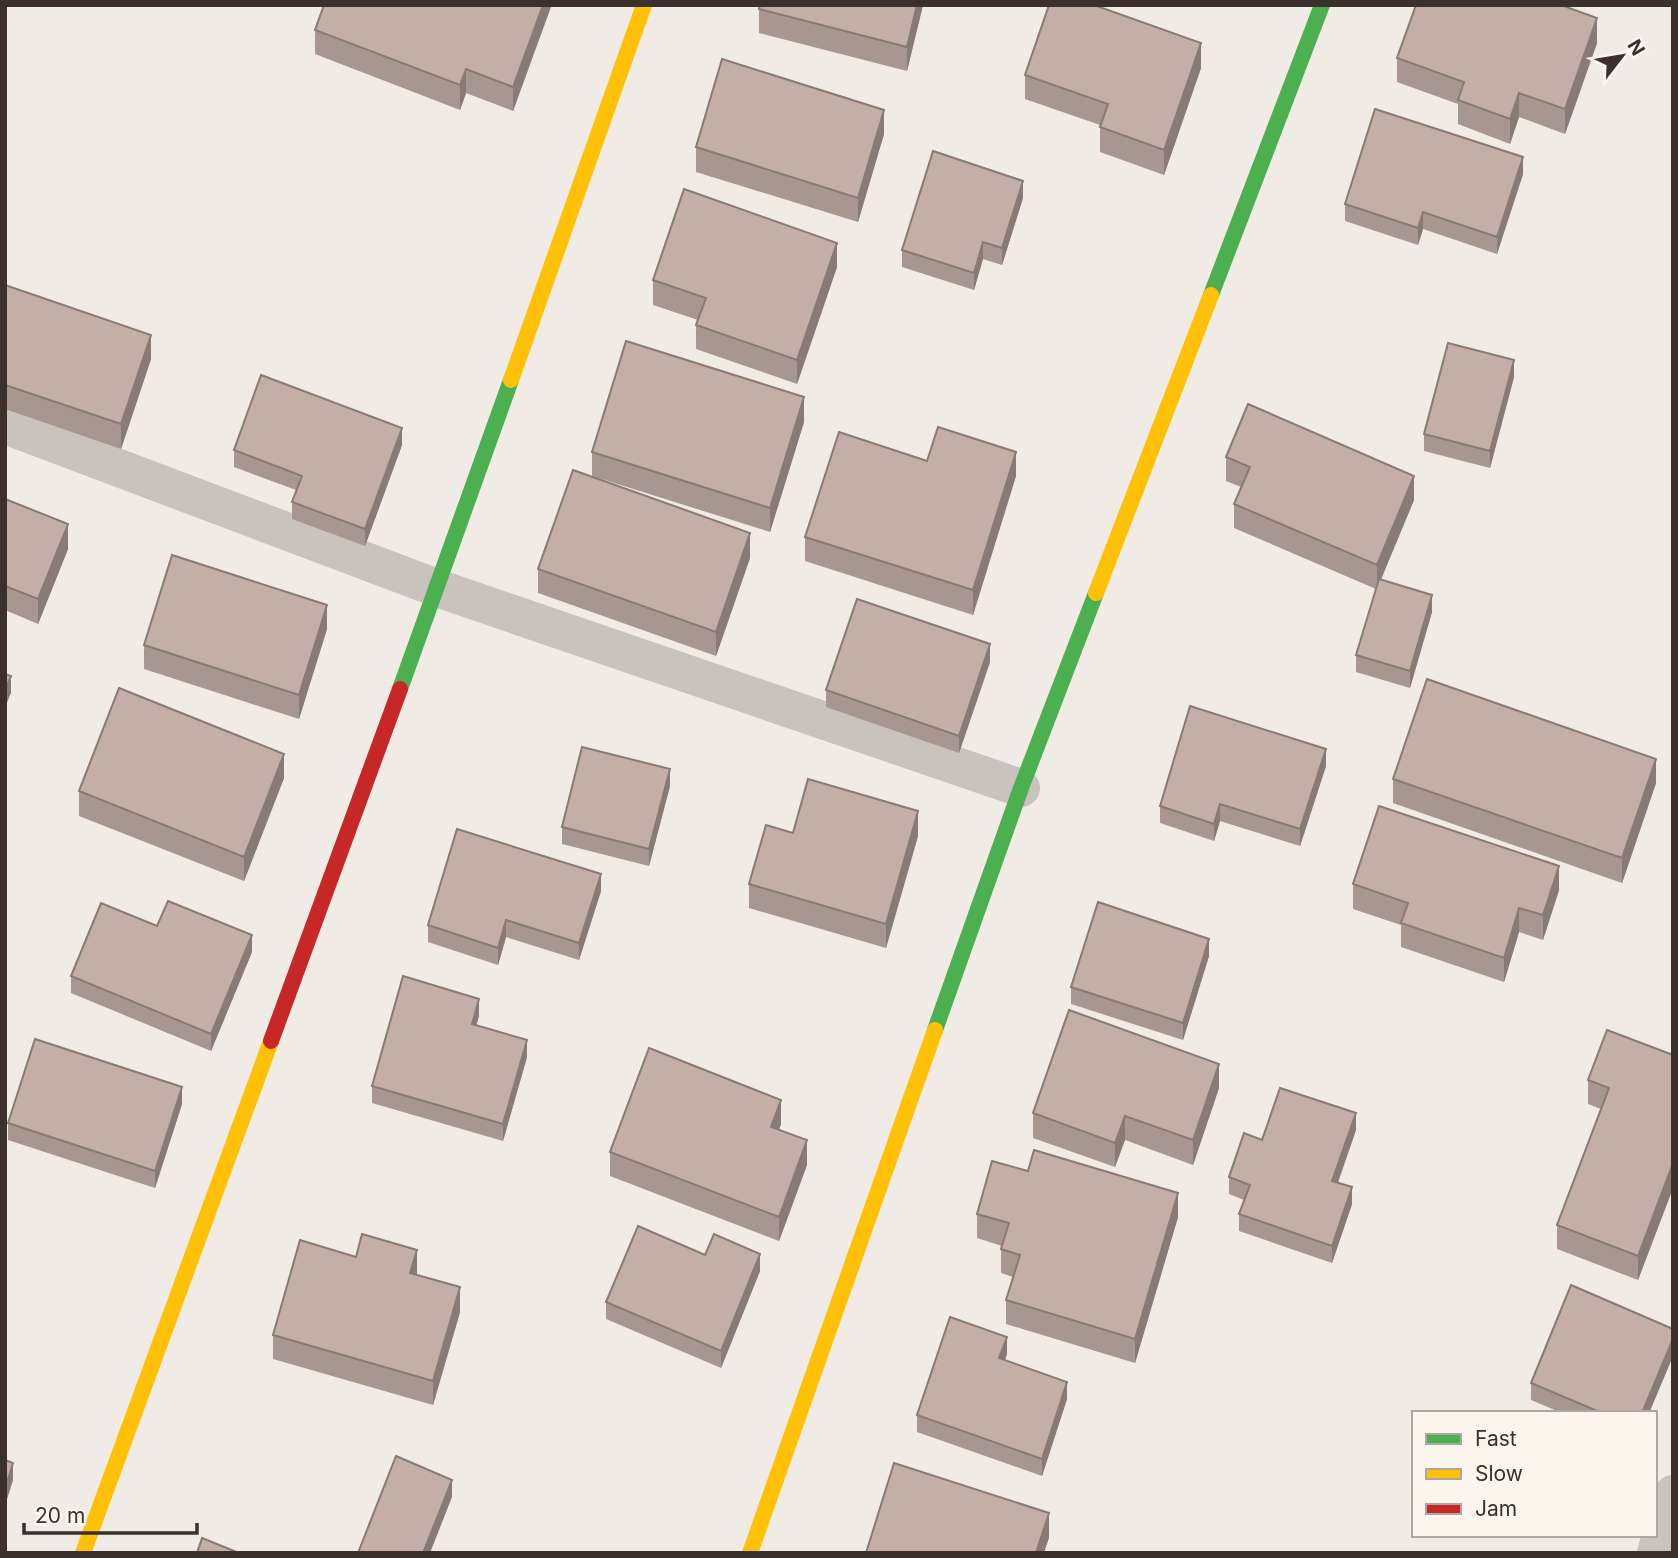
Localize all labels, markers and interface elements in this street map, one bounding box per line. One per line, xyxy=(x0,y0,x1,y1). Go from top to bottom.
north arrow xyxy=(1587,21,1657,91)
text: N xyxy=(1623,35,1650,60)
legend xyxy=(1412,1411,1657,1537)
text: Fast xyxy=(1475,1426,1517,1451)
text: Slow xyxy=(1475,1461,1523,1486)
scale bar xyxy=(24,1492,198,1536)
text: Jam xyxy=(1475,1496,1517,1521)
text: 20 m xyxy=(35,1503,85,1528)

